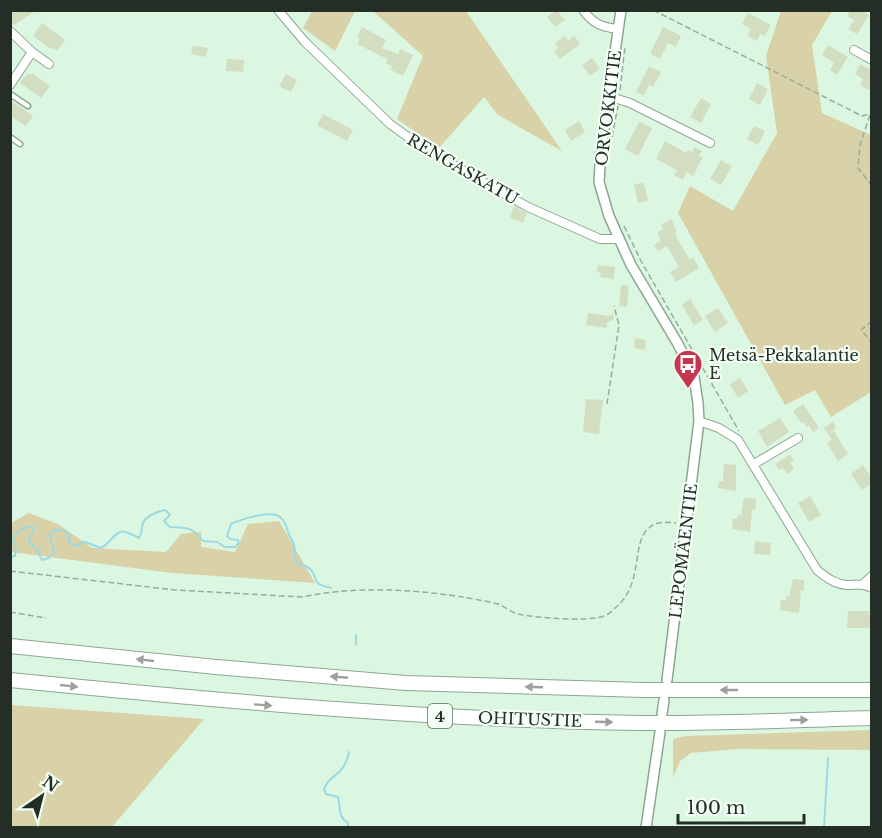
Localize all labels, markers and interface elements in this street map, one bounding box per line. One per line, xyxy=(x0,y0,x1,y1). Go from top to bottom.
street label: ORVOKKITIE xyxy=(591,49,625,167)
street label: RENGASKATU xyxy=(404,129,522,209)
place label: Metsä-Pekkalantie E xyxy=(709,345,859,383)
bus stop icon: Metsä-Pekkalantie E xyxy=(672,348,704,390)
street label: LEPOMÄENTIE xyxy=(665,482,701,620)
one-way arrow xyxy=(136,655,155,665)
one-way arrow xyxy=(330,673,349,682)
one-way arrow xyxy=(59,681,78,691)
one-way arrow xyxy=(525,682,544,691)
one-way arrow xyxy=(720,685,739,695)
one-way arrow xyxy=(253,700,272,709)
road number: 4 xyxy=(428,704,452,728)
street label: OHITUSTIE xyxy=(478,707,582,731)
one-way arrow xyxy=(790,715,809,725)
one-way arrow xyxy=(595,717,614,727)
north arrow xyxy=(12,766,72,826)
text: N xyxy=(39,771,63,796)
scale bar xyxy=(678,787,804,825)
text: 100 m xyxy=(687,797,745,819)

